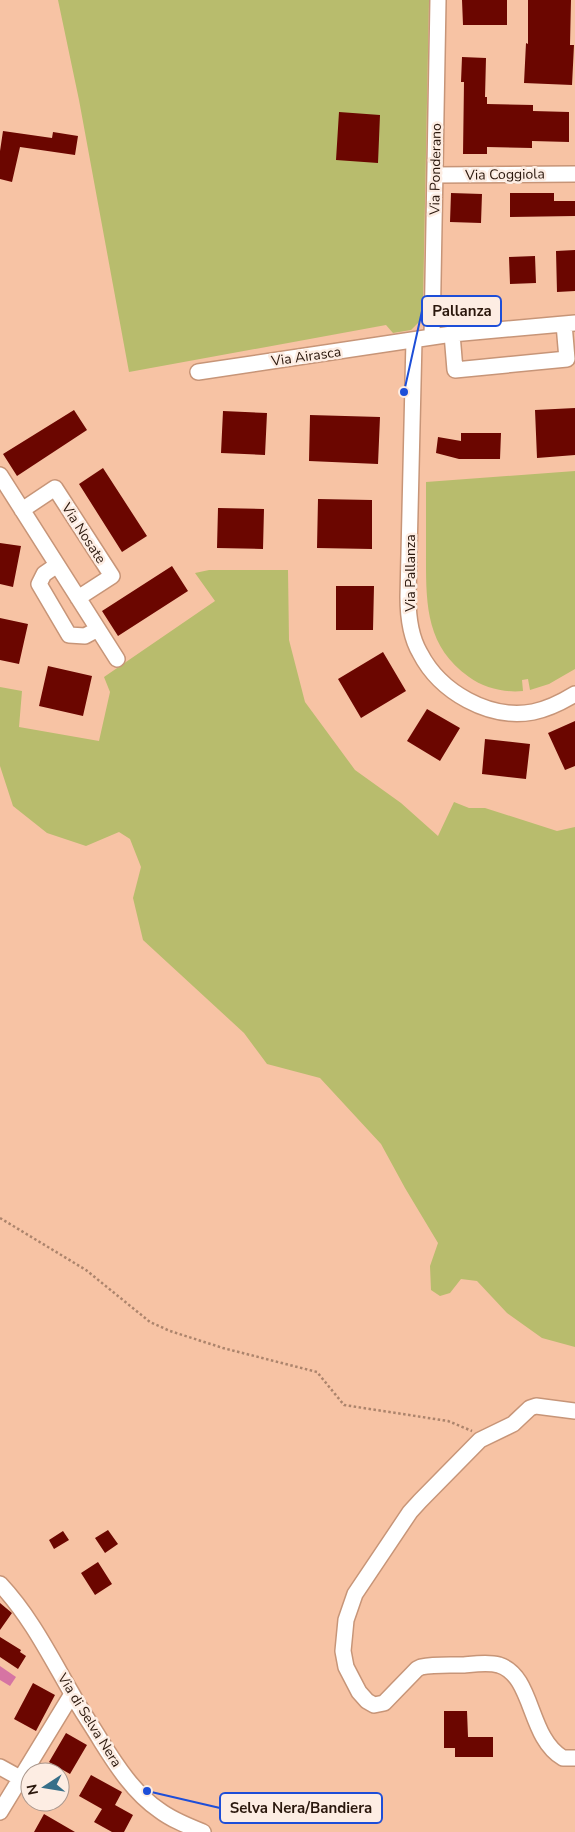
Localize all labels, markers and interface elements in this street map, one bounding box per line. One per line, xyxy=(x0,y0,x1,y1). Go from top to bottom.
street label: Via Ponderano xyxy=(425,123,446,216)
street label: Via Coggiola xyxy=(464,164,545,185)
callout: Pallanza xyxy=(422,296,501,326)
text: Pallanza xyxy=(432,301,492,321)
street label: Via Airasca xyxy=(269,342,342,371)
street label: Via Nosate xyxy=(56,499,110,567)
street label: Via Pallanza xyxy=(401,534,420,613)
street label: Via di Selva Nera xyxy=(53,1669,126,1771)
north arrow xyxy=(20,1762,70,1812)
text: N xyxy=(22,1782,43,1797)
callout: Selva Nera/Bandiera xyxy=(220,1793,382,1823)
text: Selva Nera/Bandiera xyxy=(230,1798,372,1818)

